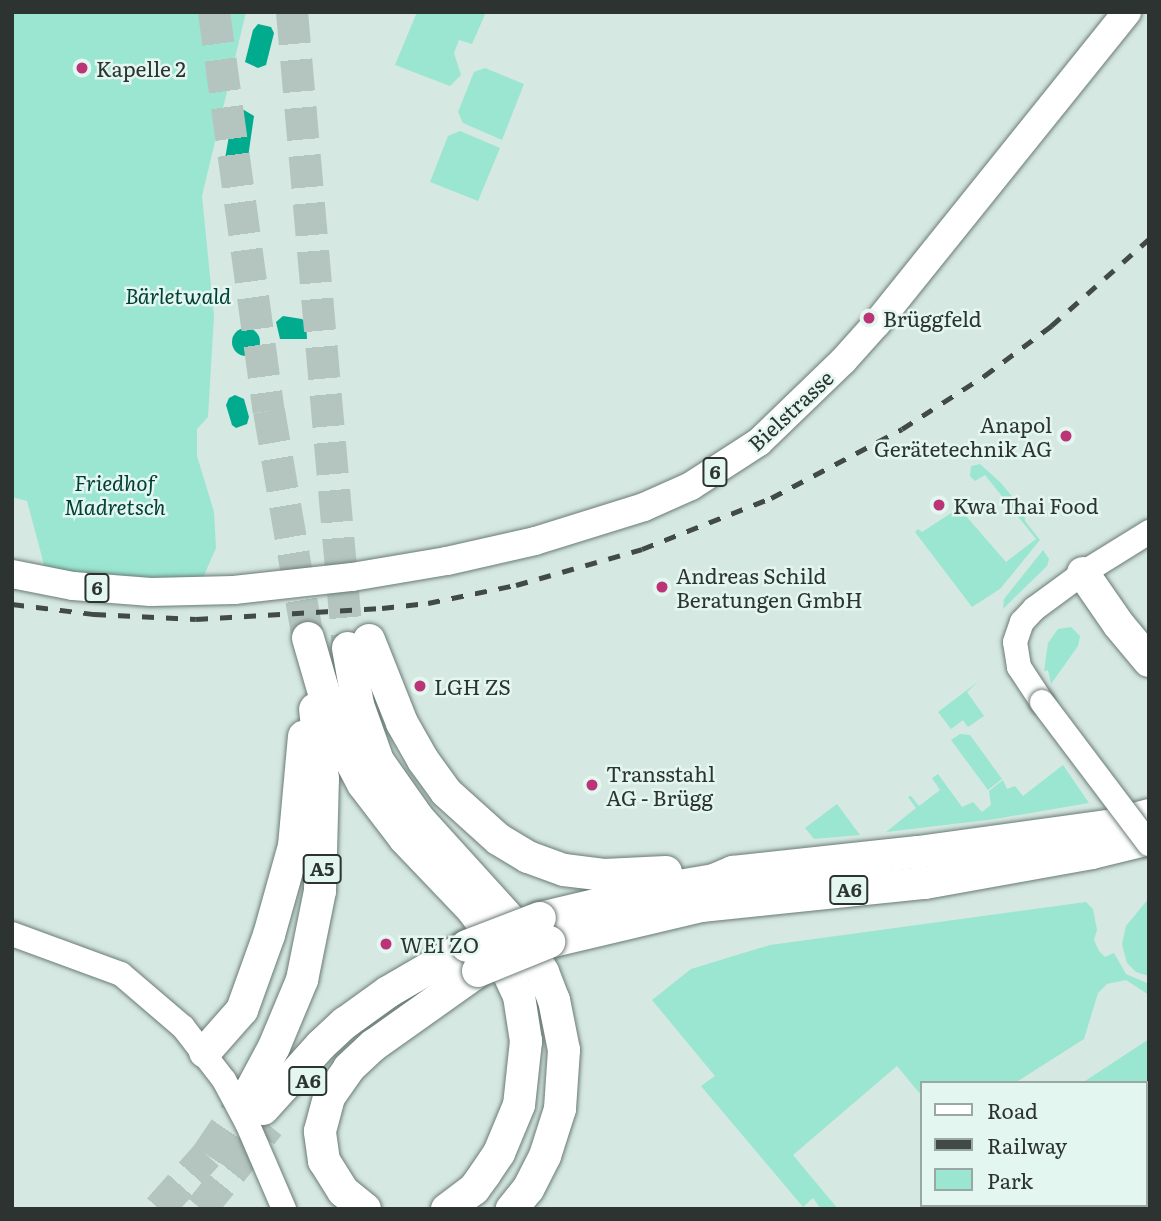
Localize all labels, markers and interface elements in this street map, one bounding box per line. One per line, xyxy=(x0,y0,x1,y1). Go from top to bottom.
place label: Kapelle 2 xyxy=(96,55,186,81)
marker: Kapelle 2 xyxy=(74,60,90,76)
park label: Bärletwald xyxy=(125,282,231,308)
place label: Brüggfeld xyxy=(883,305,982,331)
marker: Brüggfeld xyxy=(861,310,877,326)
street label: Bielstrasse xyxy=(742,364,838,456)
place label: Anapol Gerätetechnik AG xyxy=(874,411,1052,461)
marker: Anapol Gerätetechnik AG xyxy=(1058,428,1074,444)
road number: 6 xyxy=(701,457,729,488)
park label: Friedhof Madretsch xyxy=(64,469,166,519)
place label: Kwa Thai Food xyxy=(953,492,1099,518)
marker: Kwa Thai Food xyxy=(931,497,947,513)
place label: Andreas Schild Beratungen GmbH xyxy=(676,562,863,612)
road number: 6 xyxy=(83,572,111,604)
marker: Andreas Schild Beratungen GmbH xyxy=(654,579,670,595)
place label: LGH ZS xyxy=(434,673,511,699)
marker: LGH ZS xyxy=(412,678,428,694)
place label: Transstahl AG - Brügg xyxy=(606,760,715,810)
marker: Transstahl AG - Brügg xyxy=(584,777,600,793)
road number: A5 xyxy=(301,854,343,884)
road number: A6 xyxy=(828,874,870,906)
place label: WEI ZO xyxy=(400,931,479,957)
marker: WEI ZO xyxy=(378,936,394,952)
road number: A6 xyxy=(287,1065,329,1096)
legend xyxy=(920,1081,1147,1207)
text: Road xyxy=(987,1094,1038,1125)
text: Railway xyxy=(987,1129,1067,1160)
text: Park xyxy=(987,1164,1033,1195)

